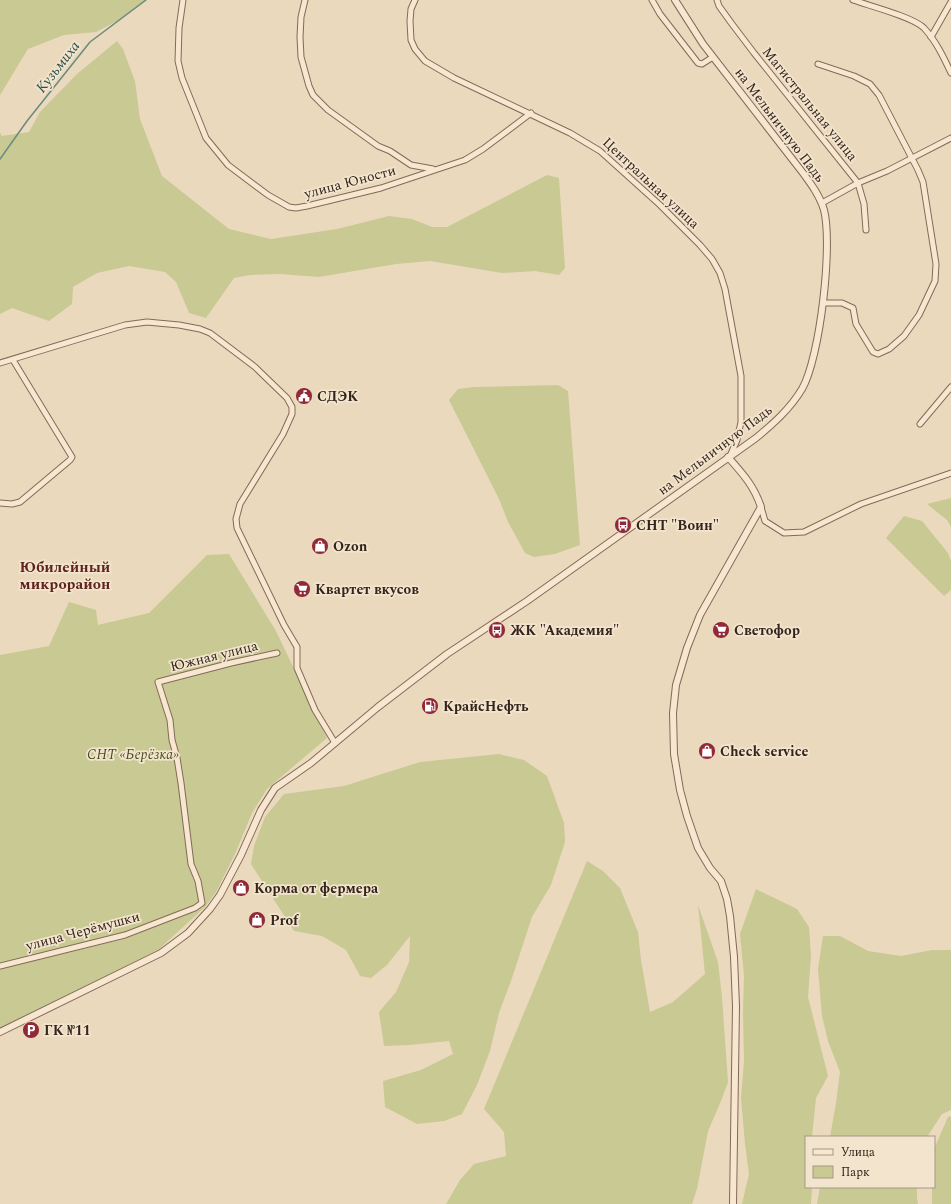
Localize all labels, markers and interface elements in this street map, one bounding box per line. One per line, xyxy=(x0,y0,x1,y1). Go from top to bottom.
water label: Кузьмиха xyxy=(30,36,86,98)
street label: Магистральная улица xyxy=(757,42,863,166)
street label: на Мельничную Падь xyxy=(730,63,830,187)
street label: Центральная улица xyxy=(598,132,704,234)
street label: улица Юности xyxy=(301,160,398,205)
public building icon: СДЭК xyxy=(294,386,314,406)
place label: СДЭК xyxy=(317,386,358,407)
street label: на Мельничную Падь xyxy=(653,400,777,500)
bus stop icon: СНТ "Воин" xyxy=(613,515,633,535)
place label: СНТ "Воин" xyxy=(636,515,719,536)
shop icon: Ozon xyxy=(310,536,330,556)
place label: Ozon xyxy=(333,536,368,557)
district label: Юбилейный микрорайон xyxy=(20,556,111,596)
supermarket icon: Квартет вкусов xyxy=(292,579,312,599)
place label: Квартет вкусов xyxy=(315,579,419,600)
bus stop icon: ЖК "Академия" xyxy=(487,620,507,640)
place label: ЖК "Академия" xyxy=(510,620,619,641)
supermarket icon: Светофор xyxy=(711,620,731,640)
place label: Светофор xyxy=(734,620,800,641)
street label: Южная улица xyxy=(168,635,260,677)
fuel station icon: КрайсНефть xyxy=(420,696,440,716)
place label: КрайсНефть xyxy=(443,696,529,717)
shop icon: Check service xyxy=(697,741,717,761)
place label: Check service xyxy=(720,741,808,762)
park label: СНТ «Берёзка» xyxy=(87,744,179,765)
shop icon: Корма от фермера xyxy=(231,878,251,898)
place label: Корма от фермера xyxy=(254,878,379,899)
street label: улица Черёмушки xyxy=(23,906,142,957)
shop icon: Prof xyxy=(247,910,267,930)
place label: Prof xyxy=(270,910,299,931)
parking icon: ГК №11 xyxy=(21,1020,41,1040)
place label: ГК №11 xyxy=(44,1020,91,1041)
legend xyxy=(805,1136,935,1188)
text: Улица xyxy=(841,1143,875,1162)
text: Парк xyxy=(841,1163,870,1182)

